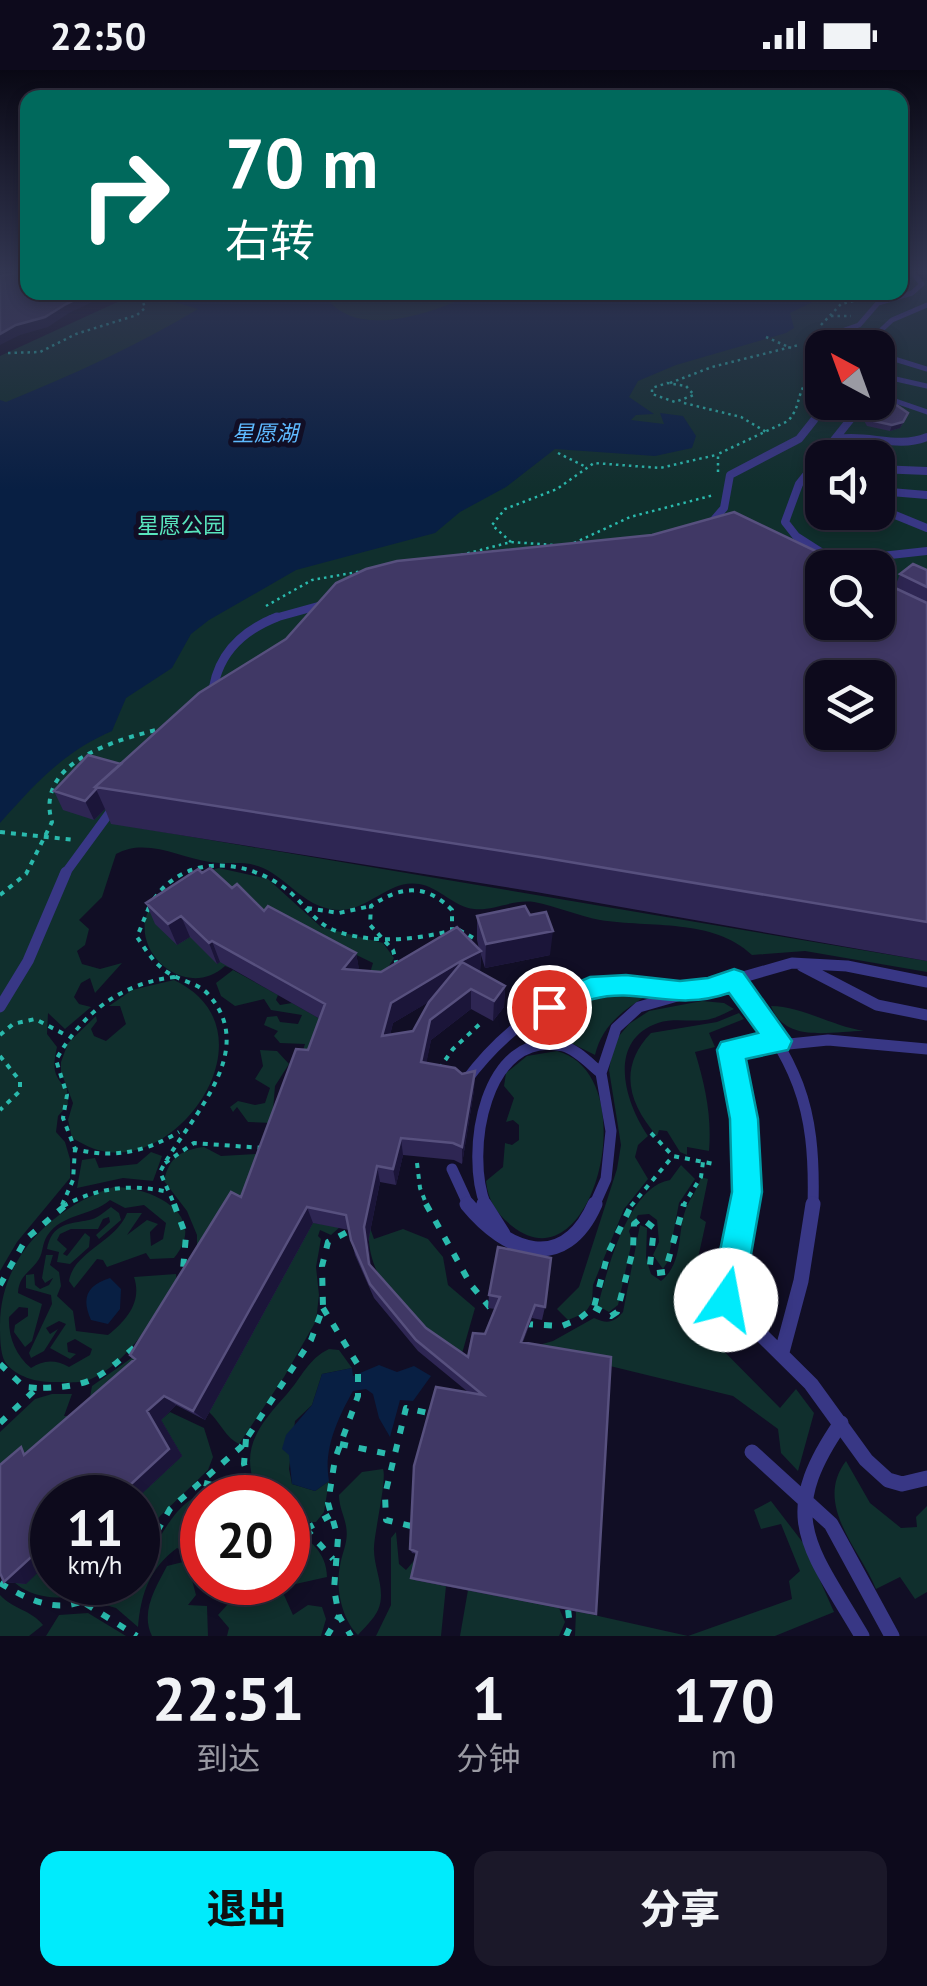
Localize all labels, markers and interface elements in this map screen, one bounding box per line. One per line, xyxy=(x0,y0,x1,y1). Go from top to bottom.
text: 22:50 xyxy=(50,11,146,60)
text: 70 m xyxy=(225,117,378,207)
icon: right xyxy=(60,130,190,260)
text: 右转 xyxy=(225,211,315,269)
north arrow xyxy=(805,330,895,420)
map controls xyxy=(805,330,895,750)
water label: 星愿湖 xyxy=(232,419,301,447)
button: sound xyxy=(805,440,895,530)
park label: 星愿公园 xyxy=(137,511,225,539)
button: search xyxy=(805,550,895,640)
button: layers xyxy=(805,660,895,750)
pin xyxy=(507,965,592,1050)
icon: arrive xyxy=(522,980,577,1035)
position arrow xyxy=(674,1248,778,1352)
speed limit sign: 20 xyxy=(180,1475,310,1605)
text: 11 xyxy=(67,1495,123,1560)
text: km/h xyxy=(68,1549,122,1581)
text: 22:51 xyxy=(152,1659,304,1737)
text: 1 xyxy=(472,1659,506,1737)
text: 170 xyxy=(673,1661,775,1739)
text: m xyxy=(711,1735,737,1777)
text: 到达 xyxy=(196,1737,260,1779)
text: 分钟 xyxy=(457,1737,521,1779)
button: 退出 xyxy=(40,1851,454,1966)
button: 分享 xyxy=(474,1851,887,1966)

